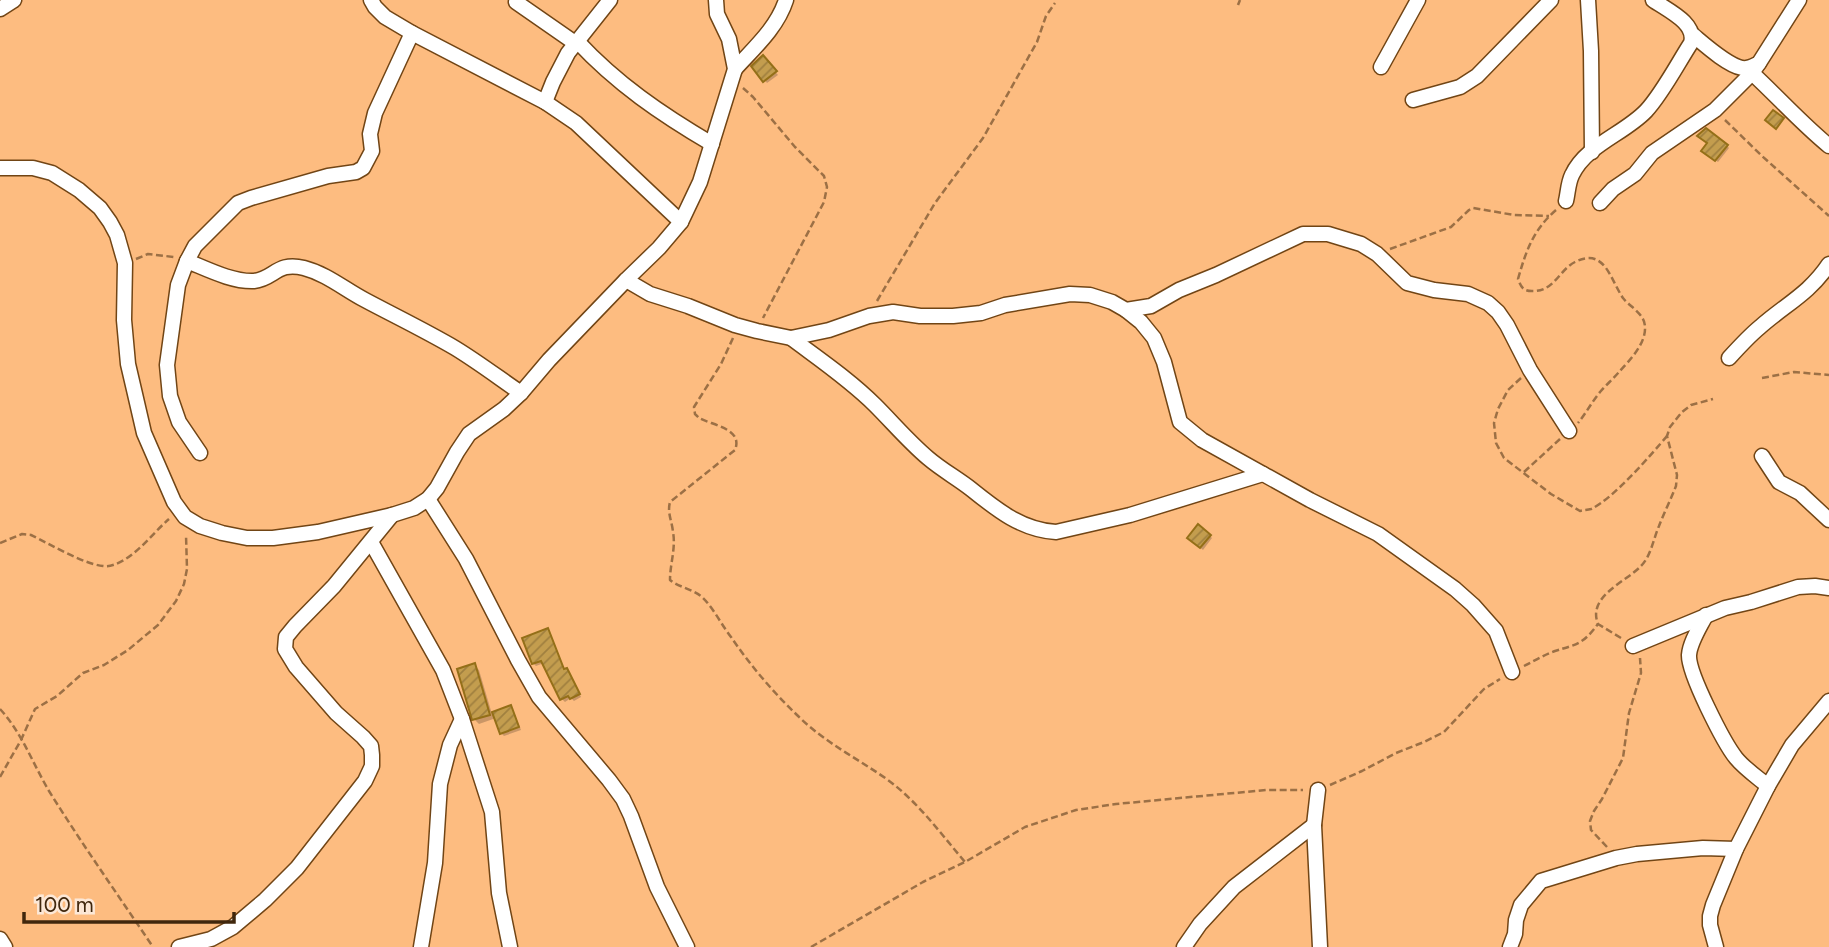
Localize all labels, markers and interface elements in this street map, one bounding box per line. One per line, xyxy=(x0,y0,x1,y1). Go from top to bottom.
scale bar xyxy=(24,880,234,924)
text: 100 m xyxy=(35,892,94,917)

